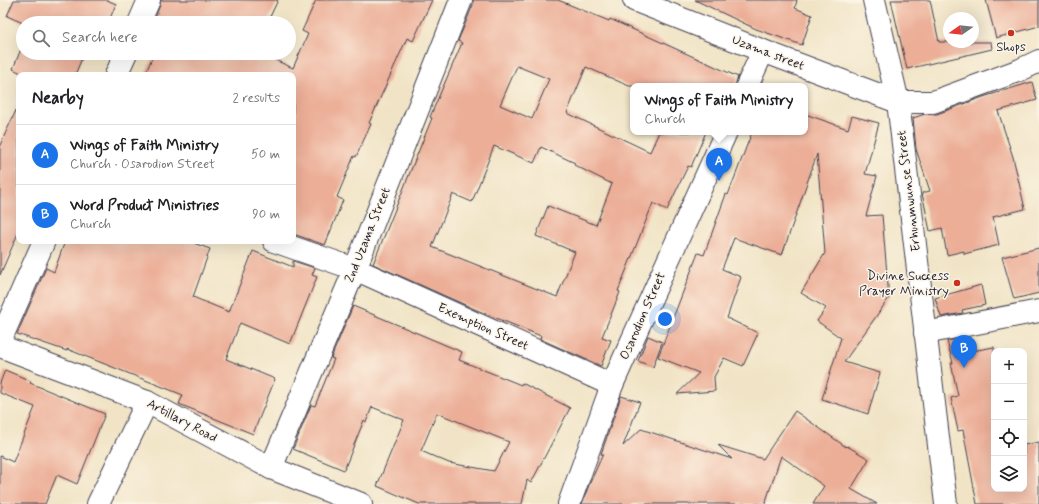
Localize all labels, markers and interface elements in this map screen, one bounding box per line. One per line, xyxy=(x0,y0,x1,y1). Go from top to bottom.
north arrow xyxy=(943,12,979,48)
search box xyxy=(16,16,296,60)
icon: search xyxy=(30,27,52,49)
text: Search here xyxy=(62,28,138,48)
marker: Shops xyxy=(1006,28,1016,38)
street label: Uzama street xyxy=(729,31,807,75)
place label: Shops xyxy=(996,39,1026,56)
popup xyxy=(630,83,808,135)
text: Nearby xyxy=(32,87,84,109)
text: 2 results xyxy=(233,90,280,107)
text: Wings of Faith Ministry xyxy=(644,91,794,111)
text: Church xyxy=(644,111,686,128)
street label: Erhunmwunse Street xyxy=(893,129,925,253)
text: Wings of Faith Ministry xyxy=(70,136,219,156)
text: A xyxy=(41,146,49,163)
text: 50 m xyxy=(251,146,280,163)
pin: A xyxy=(706,148,732,181)
text: Church · Osarodion Street xyxy=(70,156,215,173)
street label: 2nd Uzama Street xyxy=(341,185,395,285)
text: Word Product Ministries xyxy=(70,196,219,216)
text: B xyxy=(41,206,49,223)
text: 90 m xyxy=(252,206,280,223)
text: Church xyxy=(70,216,111,233)
place label: Divine Success Prayer Ministry xyxy=(859,268,949,300)
street label: Osarodion Street xyxy=(616,270,670,362)
marker: Divine Success Prayer Ministry xyxy=(952,278,962,288)
street label: Exemption Street xyxy=(435,299,531,355)
your location xyxy=(655,309,675,329)
pin: B xyxy=(951,335,977,368)
map controls xyxy=(991,348,1027,492)
button: + xyxy=(991,348,1027,384)
button: − xyxy=(991,384,1027,420)
street label: Artillary Road xyxy=(144,395,220,447)
button: locate xyxy=(991,420,1027,456)
button: layers xyxy=(991,456,1027,492)

